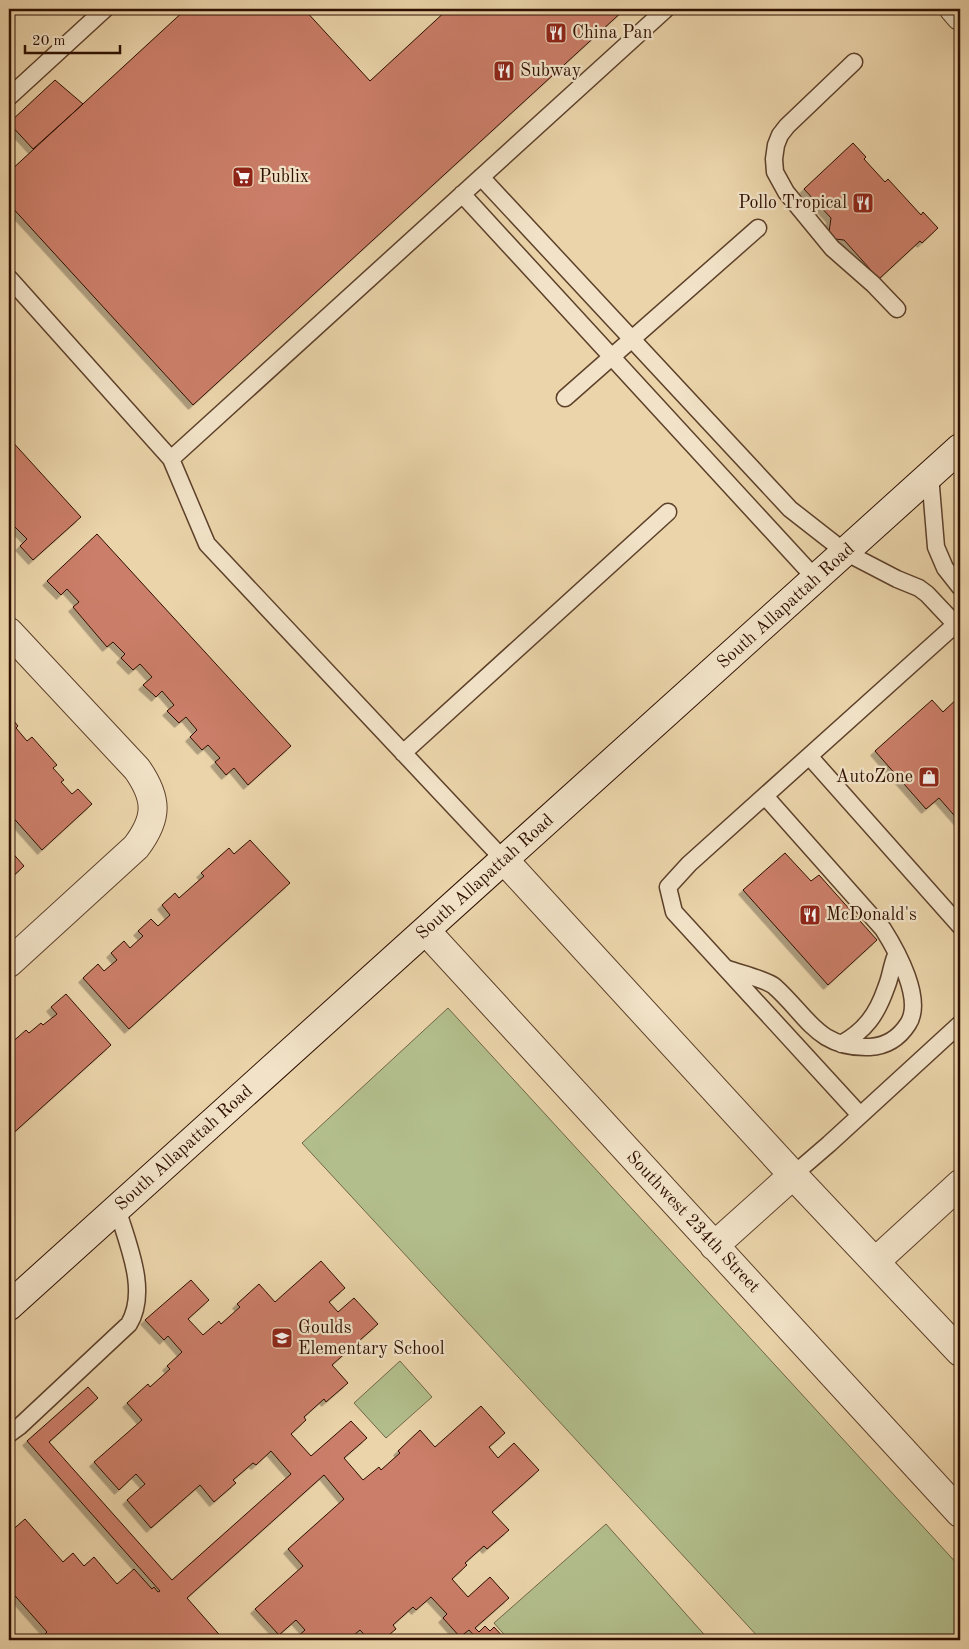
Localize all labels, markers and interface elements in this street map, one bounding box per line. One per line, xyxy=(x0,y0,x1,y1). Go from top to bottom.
restaurant icon: China Pan xyxy=(544,21,568,45)
scale bar xyxy=(25,22,120,54)
place label: China Pan xyxy=(572,24,653,42)
text: 20 m xyxy=(32,34,66,49)
restaurant icon: Subway xyxy=(492,59,516,83)
place label: Subway xyxy=(520,62,582,80)
supermarket icon: Publix xyxy=(231,165,255,189)
place label: Publix xyxy=(259,168,309,186)
restaurant icon: Pollo Tropical xyxy=(851,191,875,215)
place label: Pollo Tropical xyxy=(738,194,847,212)
street label: South Allapattah Road xyxy=(714,540,858,672)
shop icon: AutoZone xyxy=(917,765,941,789)
place label: AutoZone xyxy=(836,768,913,786)
street label: South Allapattah Road xyxy=(413,811,557,943)
restaurant icon: McDonald's xyxy=(798,903,822,927)
place label: McDonald's xyxy=(826,906,917,924)
street label: South Allapattah Road xyxy=(112,1082,256,1214)
street label: Southwest 234th Street xyxy=(623,1148,763,1296)
place label: Goulds Elementary School xyxy=(298,1319,445,1358)
school or university icon: Goulds Elementary School xyxy=(270,1326,294,1350)

